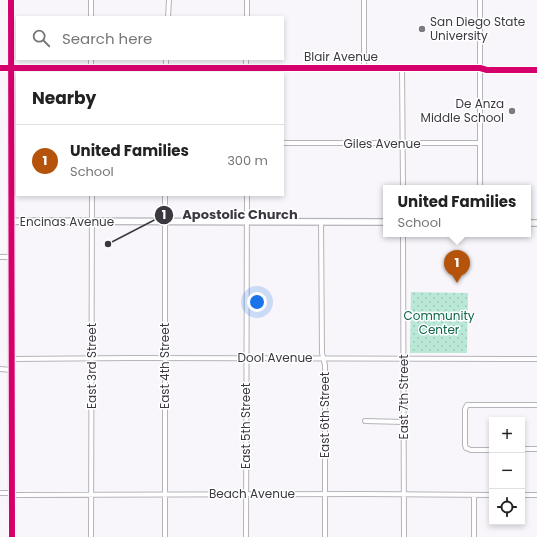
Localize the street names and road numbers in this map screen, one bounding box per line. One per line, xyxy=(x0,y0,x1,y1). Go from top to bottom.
street label: Blair Avenue xyxy=(304,48,378,65)
street label: Giles Avenue xyxy=(343,135,421,152)
street label: Encinas Avenue xyxy=(20,213,114,230)
street label: East 3rd Street xyxy=(83,323,100,409)
street label: East 4th Street xyxy=(156,323,173,409)
street label: Dool Avenue xyxy=(237,349,313,366)
street label: East 7th Street xyxy=(395,354,412,440)
street label: East 6th Street xyxy=(316,372,333,458)
street label: East 5th Street xyxy=(237,383,254,469)
street label: Beach Avenue xyxy=(209,485,295,502)

